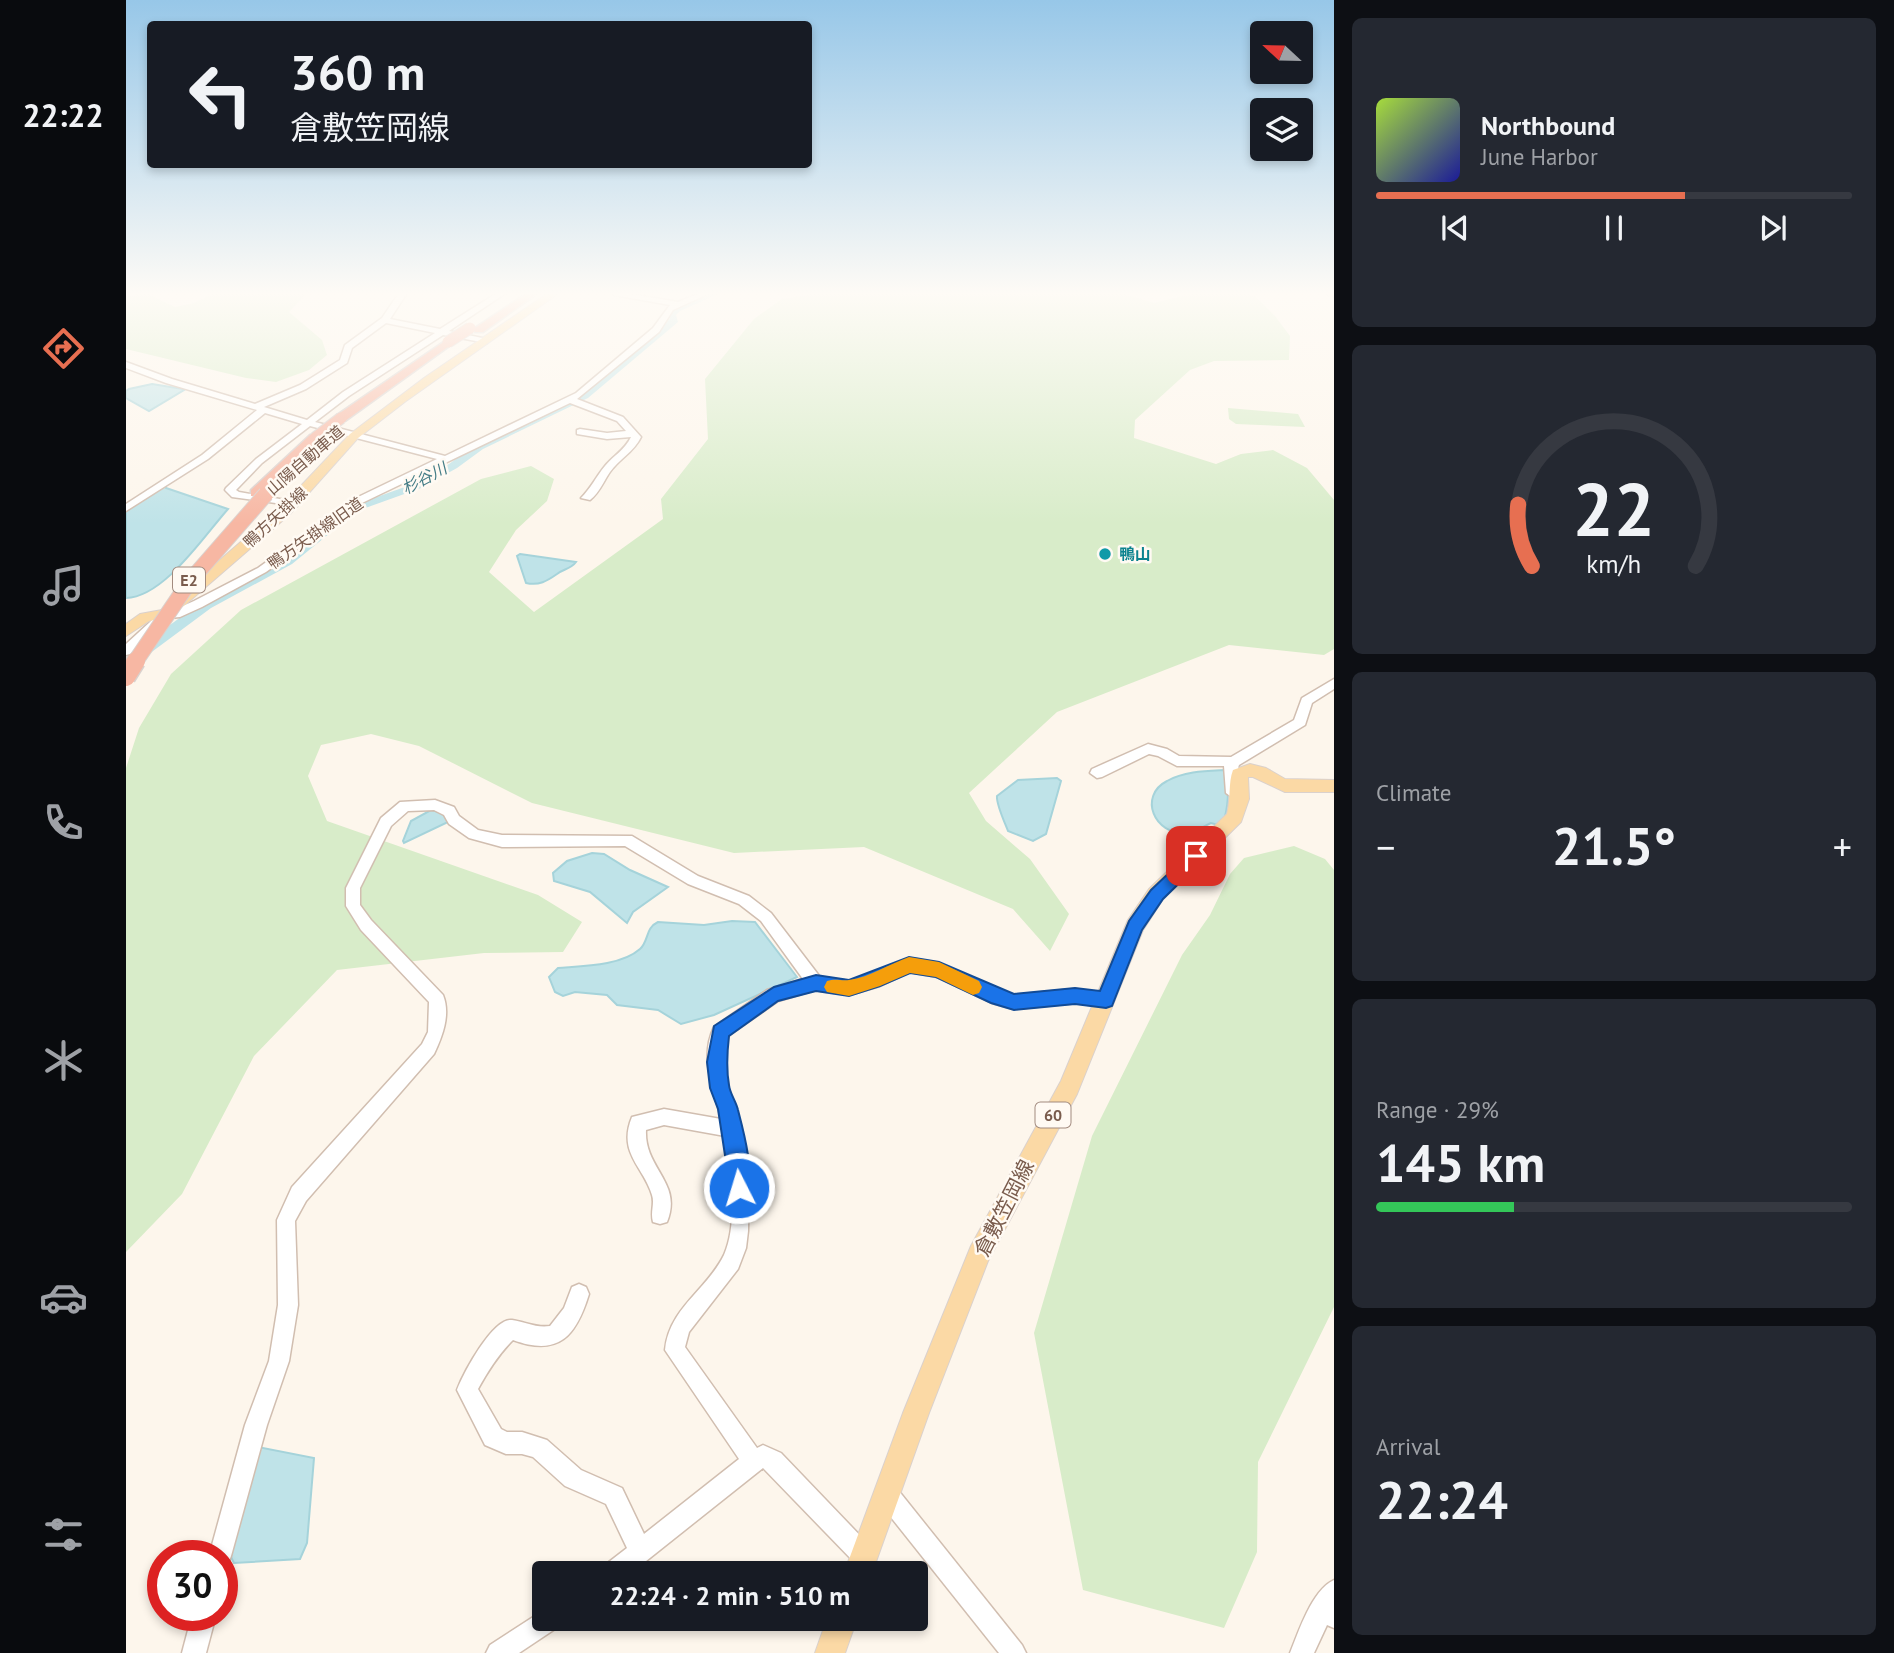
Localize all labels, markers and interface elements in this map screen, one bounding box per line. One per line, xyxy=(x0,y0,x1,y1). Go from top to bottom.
north arrow xyxy=(1250,21,1312,84)
map controls xyxy=(1250,21,1313,161)
text: 360 m xyxy=(290,40,425,104)
icon: left xyxy=(175,49,266,140)
text: 22:22 xyxy=(22,94,104,136)
button: layers xyxy=(1250,98,1313,161)
text: 倉敷笠岡線 xyxy=(290,106,450,148)
text: Northbound xyxy=(1481,109,1615,142)
text: June Harbor xyxy=(1481,142,1598,171)
icon: previous xyxy=(1436,209,1474,247)
icon: pause xyxy=(1595,209,1633,247)
icon: next xyxy=(1754,209,1792,247)
icon: directions xyxy=(39,324,88,373)
street label: 山陽自動車道 xyxy=(262,421,348,499)
water label: 杉谷川 xyxy=(398,457,452,498)
text: 22 xyxy=(1573,462,1655,556)
street label: 鴨方矢掛線 xyxy=(239,482,311,552)
street label: 鴨方矢掛線旧道 xyxy=(263,493,367,573)
place label: 鴨山 xyxy=(1119,544,1151,564)
marker: 鴨山 xyxy=(1097,546,1113,562)
text: km/h xyxy=(1587,547,1641,579)
icon: music xyxy=(39,561,88,610)
road number: E2 xyxy=(173,568,205,593)
text: Climate xyxy=(1376,778,1451,807)
icon: phone xyxy=(39,798,88,847)
text: 21.5° xyxy=(1552,812,1676,879)
text: − xyxy=(1376,822,1395,871)
text: + xyxy=(1833,822,1852,871)
pin xyxy=(1166,826,1226,886)
icon: arrive xyxy=(1177,837,1215,875)
icon: climate xyxy=(39,1036,88,1085)
text: Range · 29% xyxy=(1376,1095,1499,1124)
road number: 60 xyxy=(1035,1102,1070,1128)
text: 145 km xyxy=(1376,1129,1545,1196)
position arrow xyxy=(702,1151,776,1225)
street label: 倉敷笠岡線 xyxy=(968,1155,1040,1261)
icon: car xyxy=(39,1273,88,1322)
text: Arrival xyxy=(1376,1432,1440,1461)
text: 22:24 xyxy=(1376,1466,1508,1533)
icon: filters xyxy=(39,1510,88,1559)
speed limit sign: 30 xyxy=(147,1540,238,1631)
text: 22:24 · 2 min · 510 m xyxy=(610,1579,850,1612)

